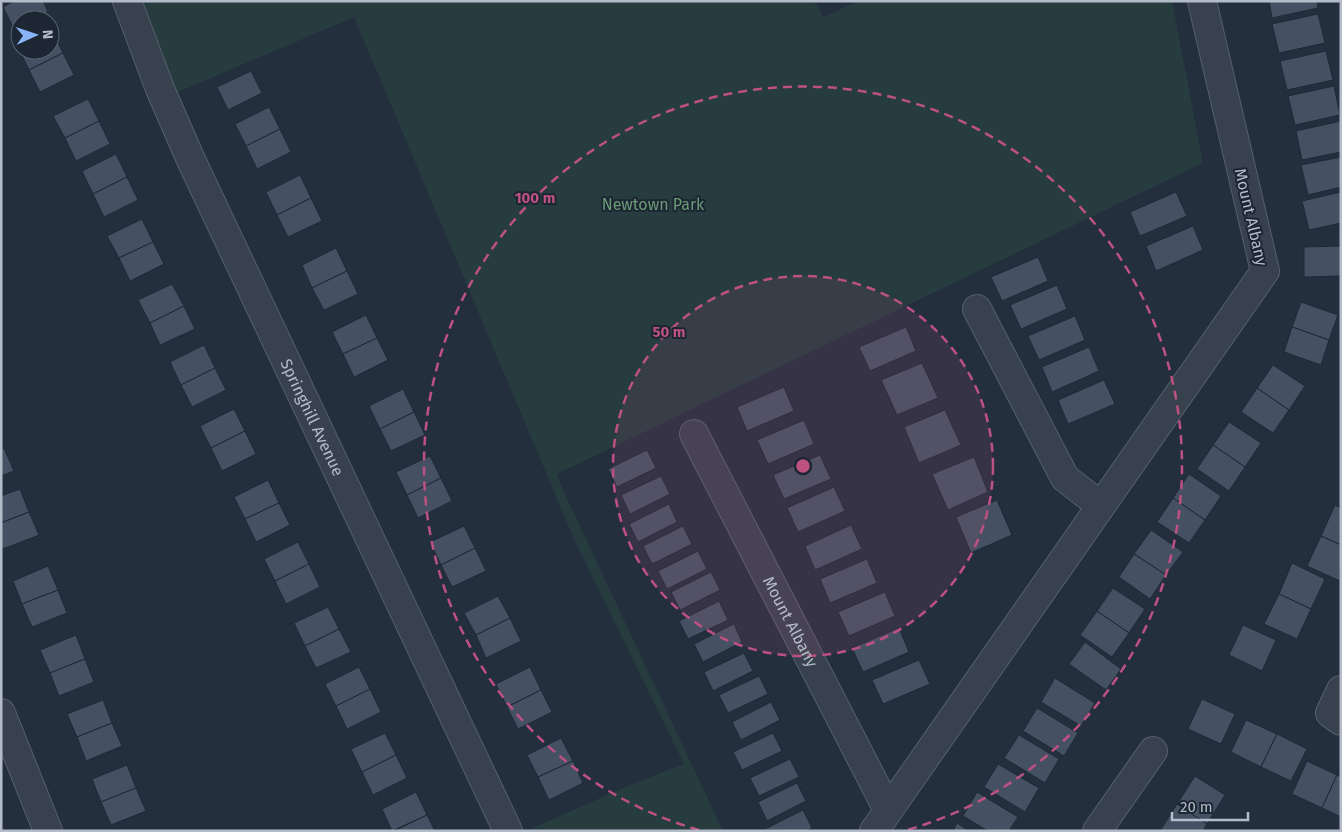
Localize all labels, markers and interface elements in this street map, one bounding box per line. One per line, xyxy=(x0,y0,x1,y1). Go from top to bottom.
north arrow xyxy=(10,10,60,60)
text: N xyxy=(39,29,56,39)
street label: Mount Albany xyxy=(1231,166,1271,268)
text: 100 m xyxy=(515,189,555,207)
park label: Newtown Park xyxy=(602,195,705,214)
text: 50 m xyxy=(652,323,686,341)
street label: Springhill Avenue xyxy=(277,356,348,479)
centre of rings xyxy=(794,457,812,475)
street label: Mount Albany xyxy=(759,573,822,670)
scale bar xyxy=(1172,790,1248,822)
text: 20 m xyxy=(1180,798,1213,816)

